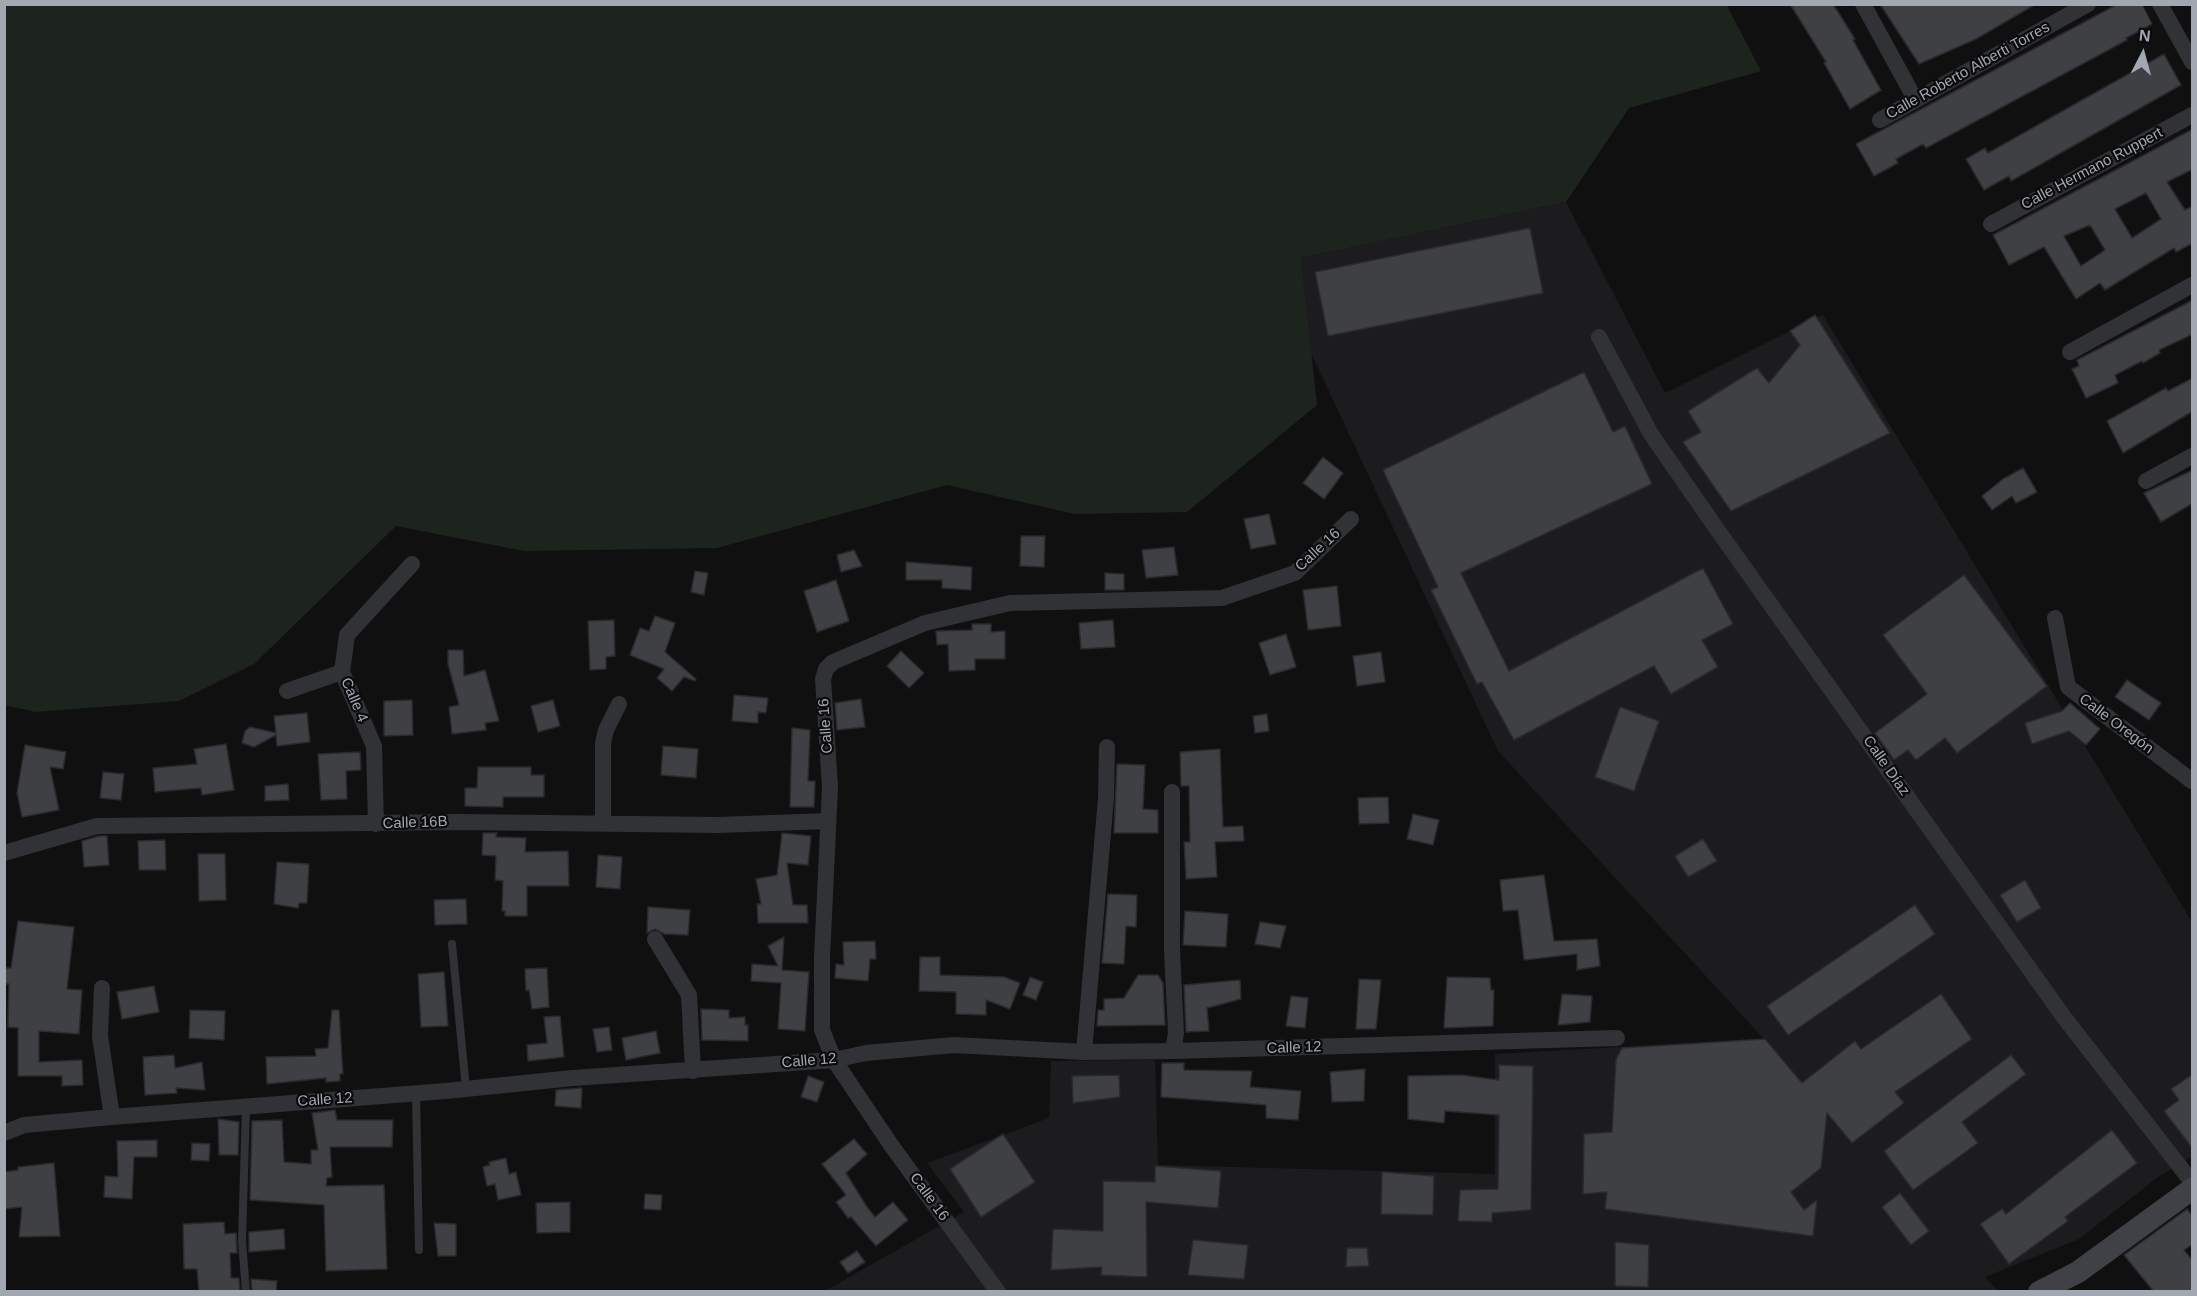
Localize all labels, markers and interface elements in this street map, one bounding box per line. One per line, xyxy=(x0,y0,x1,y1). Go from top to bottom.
street label: Calle Roberto Alberti Torres xyxy=(1883,18,2053,124)
north arrow xyxy=(2113,24,2173,84)
text: N xyxy=(2138,27,2152,45)
street label: Calle Hermano Ruppert xyxy=(2018,124,2166,214)
street label: Calle 16 xyxy=(1292,525,1344,575)
street label: Calle 4 xyxy=(337,675,371,725)
street label: Calle Oregón xyxy=(2075,690,2157,758)
street label: Calle 16 xyxy=(815,698,837,754)
street label: Calle Díaz xyxy=(1859,732,1913,800)
street label: Calle 16B xyxy=(382,813,448,833)
street label: Calle 12 xyxy=(1266,1038,1322,1058)
street label: Calle 12 xyxy=(781,1050,837,1072)
street label: Calle 12 xyxy=(297,1089,353,1111)
street label: Calle 16 xyxy=(906,1169,952,1225)

